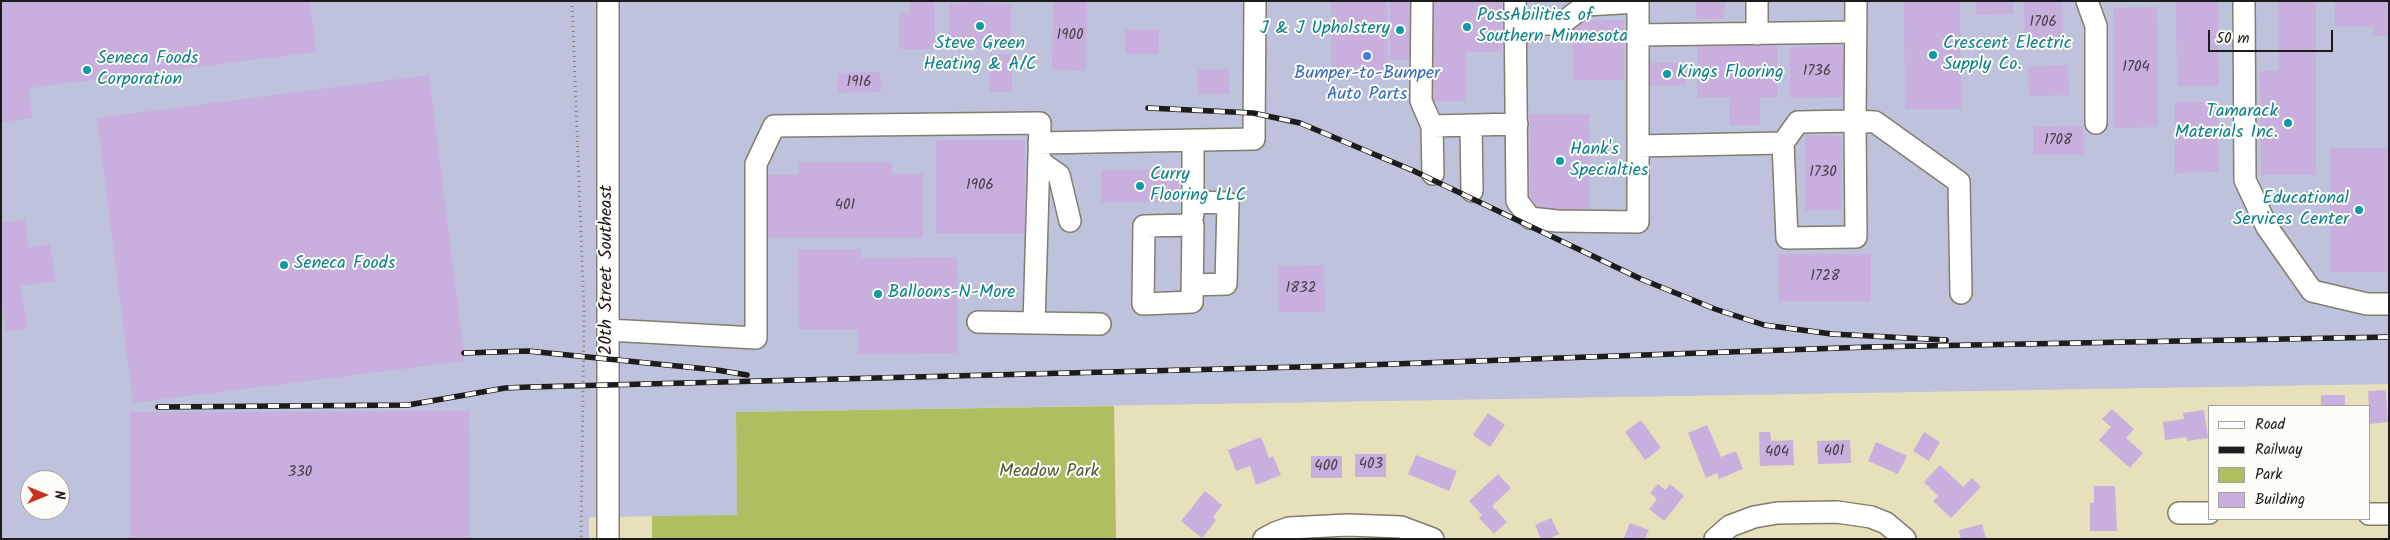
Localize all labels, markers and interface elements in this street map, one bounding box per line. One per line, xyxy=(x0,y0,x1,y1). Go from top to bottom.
place label: PossAbilities of Southern Minnesota xyxy=(1477,6,1628,48)
house number: 1706 xyxy=(2029,14,2057,32)
place label: J & J Upholstery xyxy=(1260,19,1390,41)
marker: Steve Green Heating & A/C xyxy=(974,20,986,32)
scale bar xyxy=(2210,20,2335,52)
marker: PossAbilities of Southern Minnesota xyxy=(1461,21,1473,33)
marker: J & J Upholstery xyxy=(1394,24,1406,36)
house number: 1900 xyxy=(1056,27,1084,45)
text: 50 m xyxy=(2216,27,2250,51)
place label: Steve Green Heating & A/C xyxy=(923,34,1037,76)
place label: Crescent Electric Supply Co. xyxy=(1943,34,2072,76)
place label: Seneca Foods Corporation xyxy=(97,49,198,92)
marker: Crescent Electric Supply Co. xyxy=(1927,49,1939,61)
marker: Bumper-to-Bumper Auto Parts xyxy=(1361,50,1373,62)
house number: 1704 xyxy=(2122,59,2150,77)
place label: Kings Flooring xyxy=(1677,63,1783,85)
house number: 1736 xyxy=(1803,63,1831,81)
marker: Seneca Foods Corporation xyxy=(81,64,93,76)
place label: Bumper-to-Bumper Auto Parts xyxy=(1294,64,1440,106)
marker: Kings Flooring xyxy=(1661,68,1673,80)
house number: 1916 xyxy=(846,74,872,92)
place label: Tamarack Materials Inc. xyxy=(2175,102,2278,144)
marker: Tamarack Materials Inc. xyxy=(2282,117,2294,129)
house number: 1708 xyxy=(2044,132,2072,150)
place label: Hank's Specialties xyxy=(1570,140,1648,182)
marker: Hank's Specialties xyxy=(1554,155,1566,167)
house number: 1730 xyxy=(1809,164,1837,182)
place label: Curry Flooring LLC xyxy=(1150,165,1246,208)
house number: 1906 xyxy=(966,177,994,195)
marker: Curry Flooring LLC xyxy=(1134,180,1146,192)
street label: 20th Street Southeast xyxy=(597,185,619,355)
place label: Educational Services Center xyxy=(2233,189,2349,232)
house number: 401 xyxy=(835,197,855,215)
marker: Educational Services Center xyxy=(2353,204,2365,216)
place label: Seneca Foods xyxy=(294,254,395,276)
marker: Seneca Foods xyxy=(278,259,290,271)
house number: 1728 xyxy=(1810,268,1840,286)
house number: 1832 xyxy=(1285,280,1317,298)
place label: Balloons-N-More xyxy=(888,283,1015,305)
marker: Balloons-N-More xyxy=(872,288,884,300)
legend xyxy=(2208,405,2370,520)
text: Road xyxy=(2255,413,2285,437)
text: Railway xyxy=(2255,438,2302,462)
house number: 401 xyxy=(1824,443,1844,461)
house number: 404 xyxy=(1765,444,1789,462)
house number: 403 xyxy=(1359,456,1383,474)
house number: 400 xyxy=(1314,458,1338,476)
park label: Meadow Park xyxy=(999,462,1099,484)
text: Park xyxy=(2255,463,2282,487)
house number: 330 xyxy=(288,464,312,482)
north arrow xyxy=(20,470,70,520)
text: Building xyxy=(2255,488,2305,512)
text: N xyxy=(48,491,70,499)

